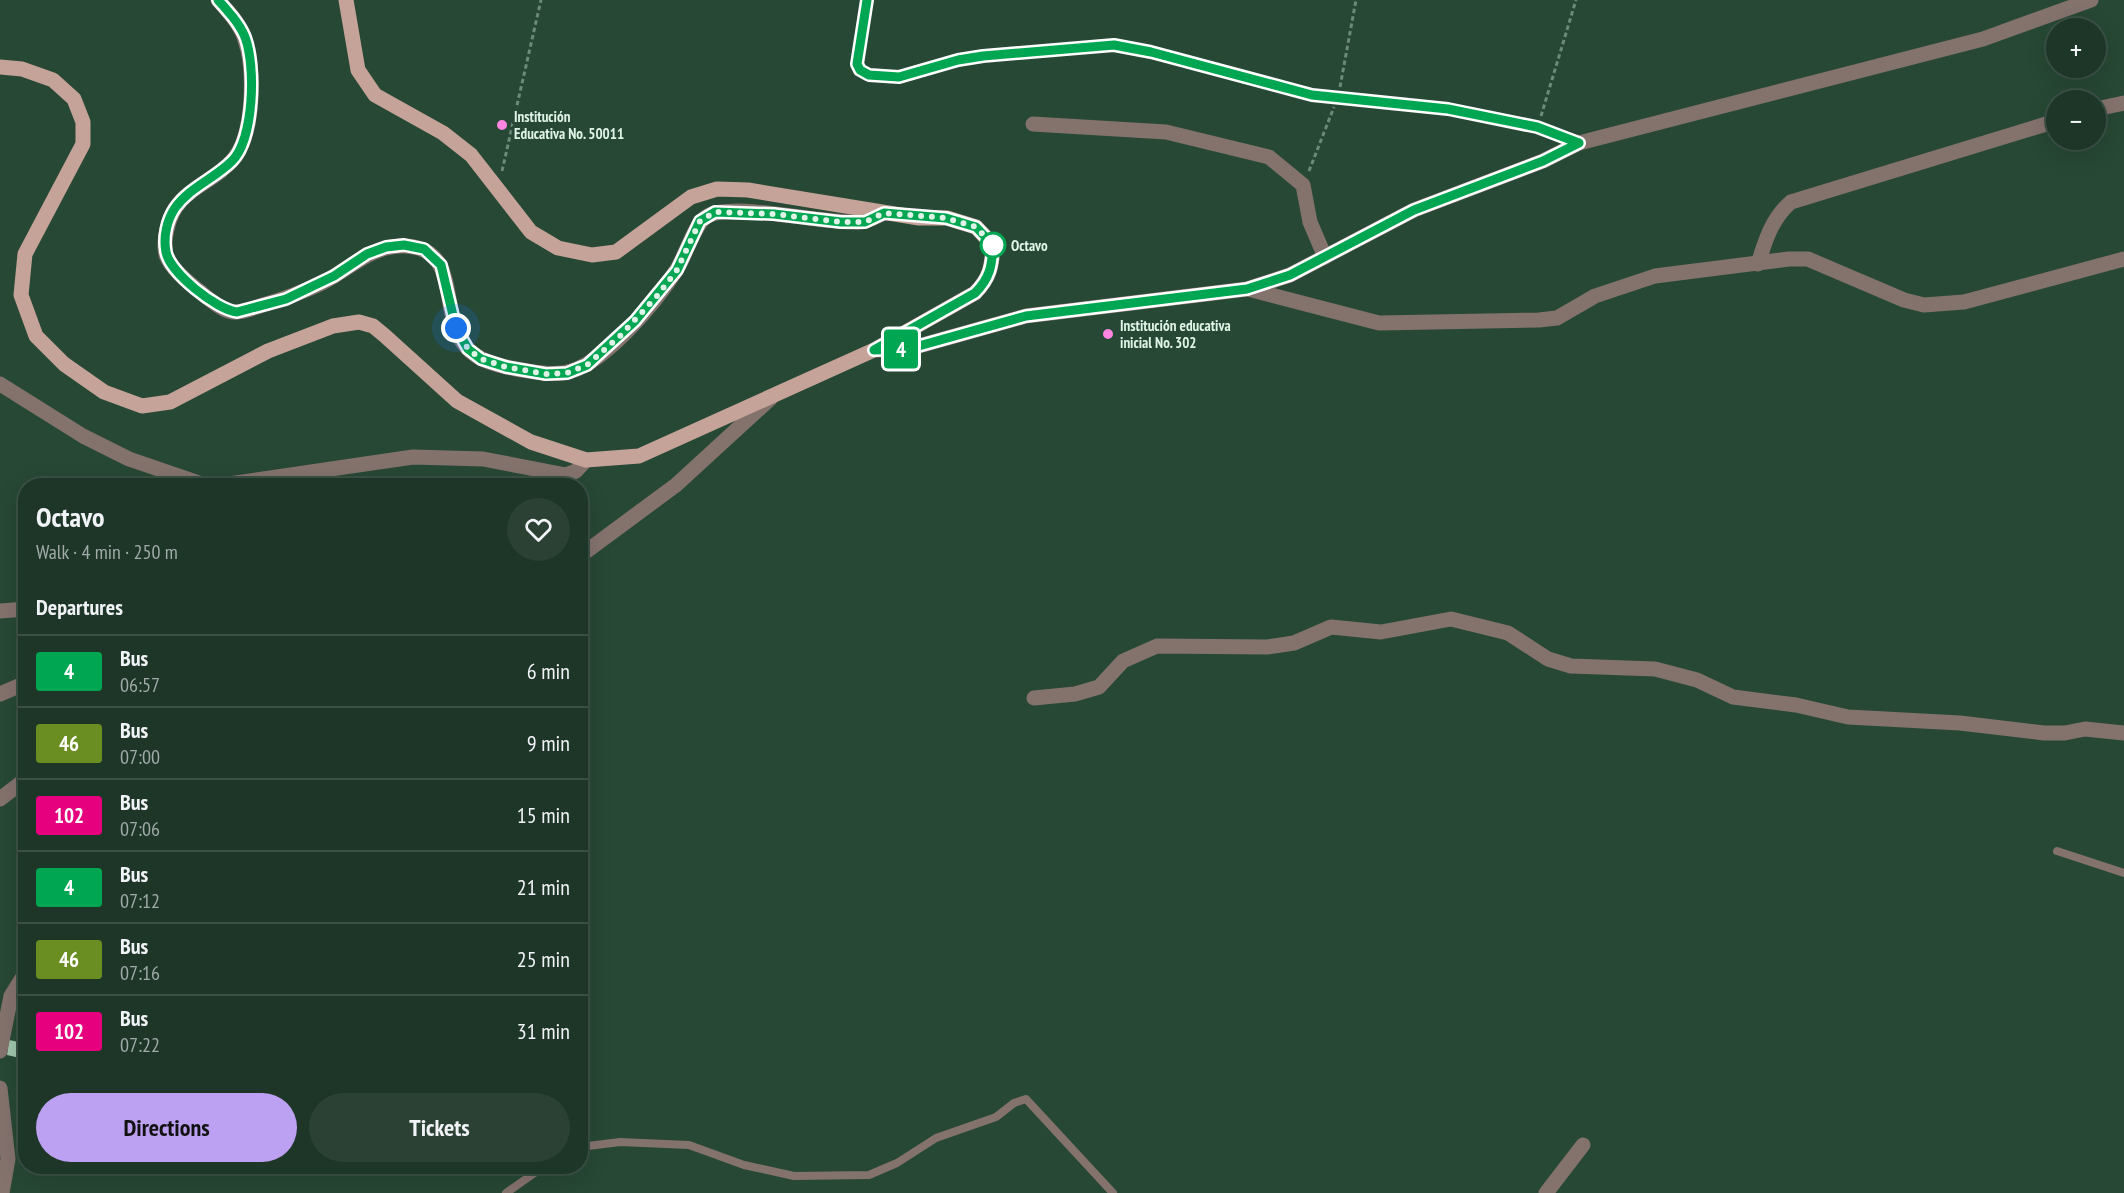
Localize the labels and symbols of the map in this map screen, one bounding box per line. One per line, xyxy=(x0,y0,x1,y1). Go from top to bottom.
place label: Institución Educativa No. 50011 xyxy=(514,107,624,143)
marker: Institución Educativa No. 50011 xyxy=(495,118,509,132)
marker: Octavo xyxy=(980,232,1006,258)
place label: Octavo xyxy=(1011,236,1048,255)
your location xyxy=(441,313,471,343)
place label: Institución educativa inicial No. 302 xyxy=(1120,316,1231,352)
marker: Institución educativa inicial No. 302 xyxy=(1101,327,1115,341)
line badge: 4 xyxy=(882,330,920,368)

